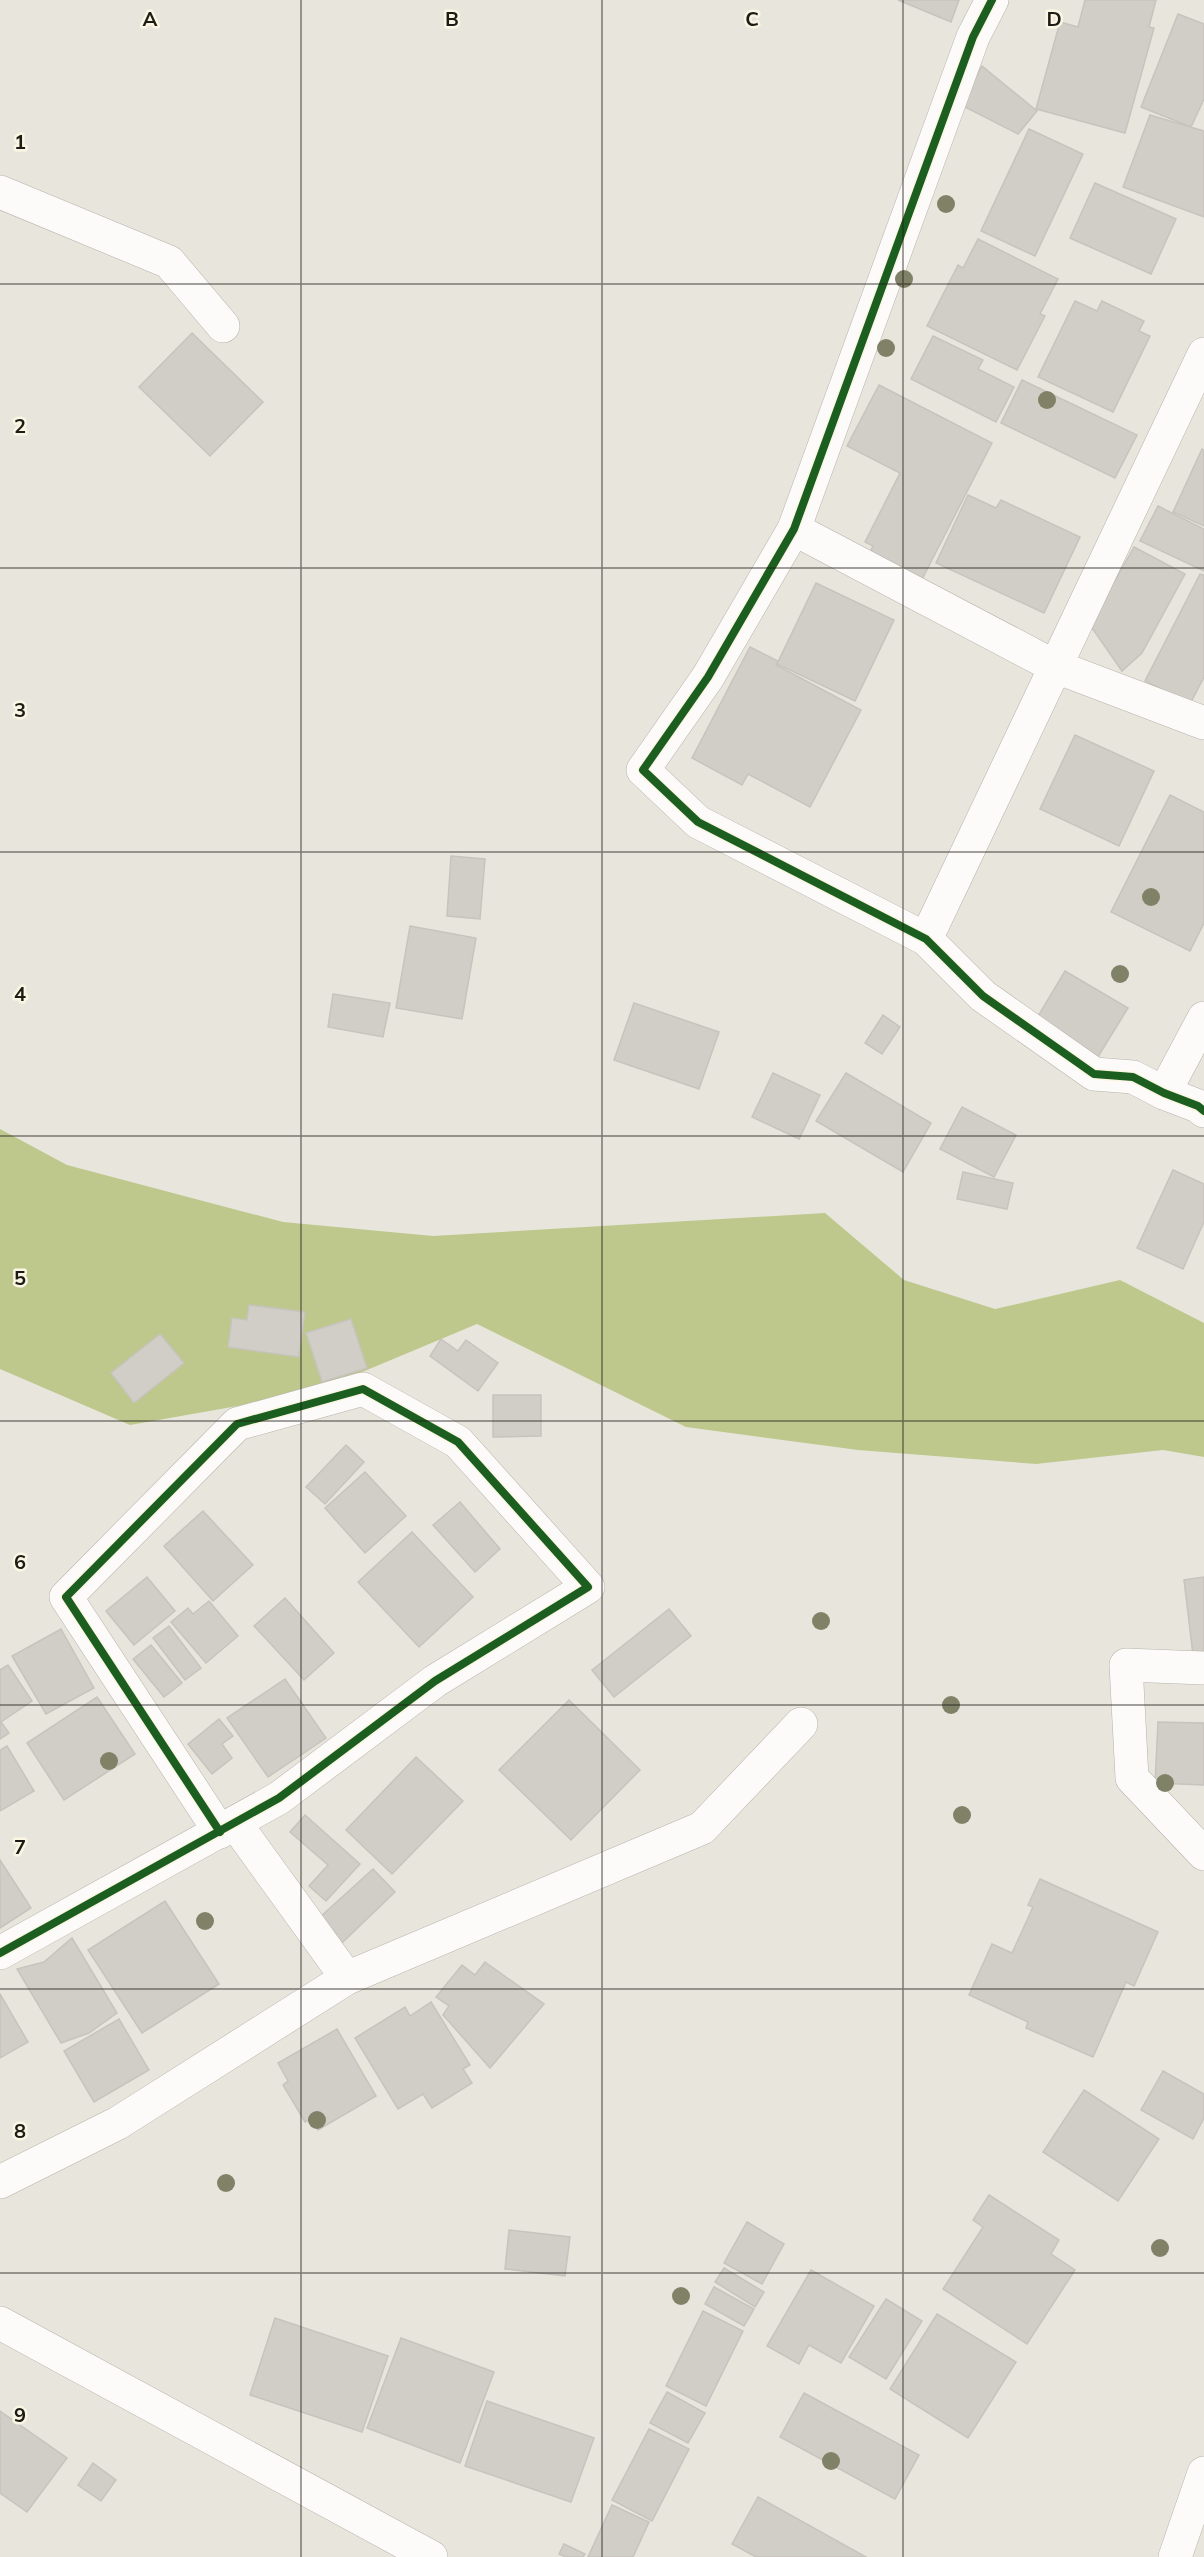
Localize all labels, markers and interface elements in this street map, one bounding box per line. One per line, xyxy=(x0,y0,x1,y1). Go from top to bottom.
text: A xyxy=(143,6,158,31)
text: B xyxy=(445,6,459,31)
text: C xyxy=(745,6,759,31)
text: D xyxy=(1046,6,1062,31)
text: 1 xyxy=(14,129,26,154)
text: 2 xyxy=(14,413,26,438)
text: 3 xyxy=(14,697,26,722)
text: 4 xyxy=(14,981,26,1006)
text: 5 xyxy=(14,1265,26,1290)
text: 6 xyxy=(14,1549,26,1574)
text: 7 xyxy=(14,1834,26,1859)
text: 8 xyxy=(14,2118,26,2143)
text: 9 xyxy=(14,2402,26,2427)

